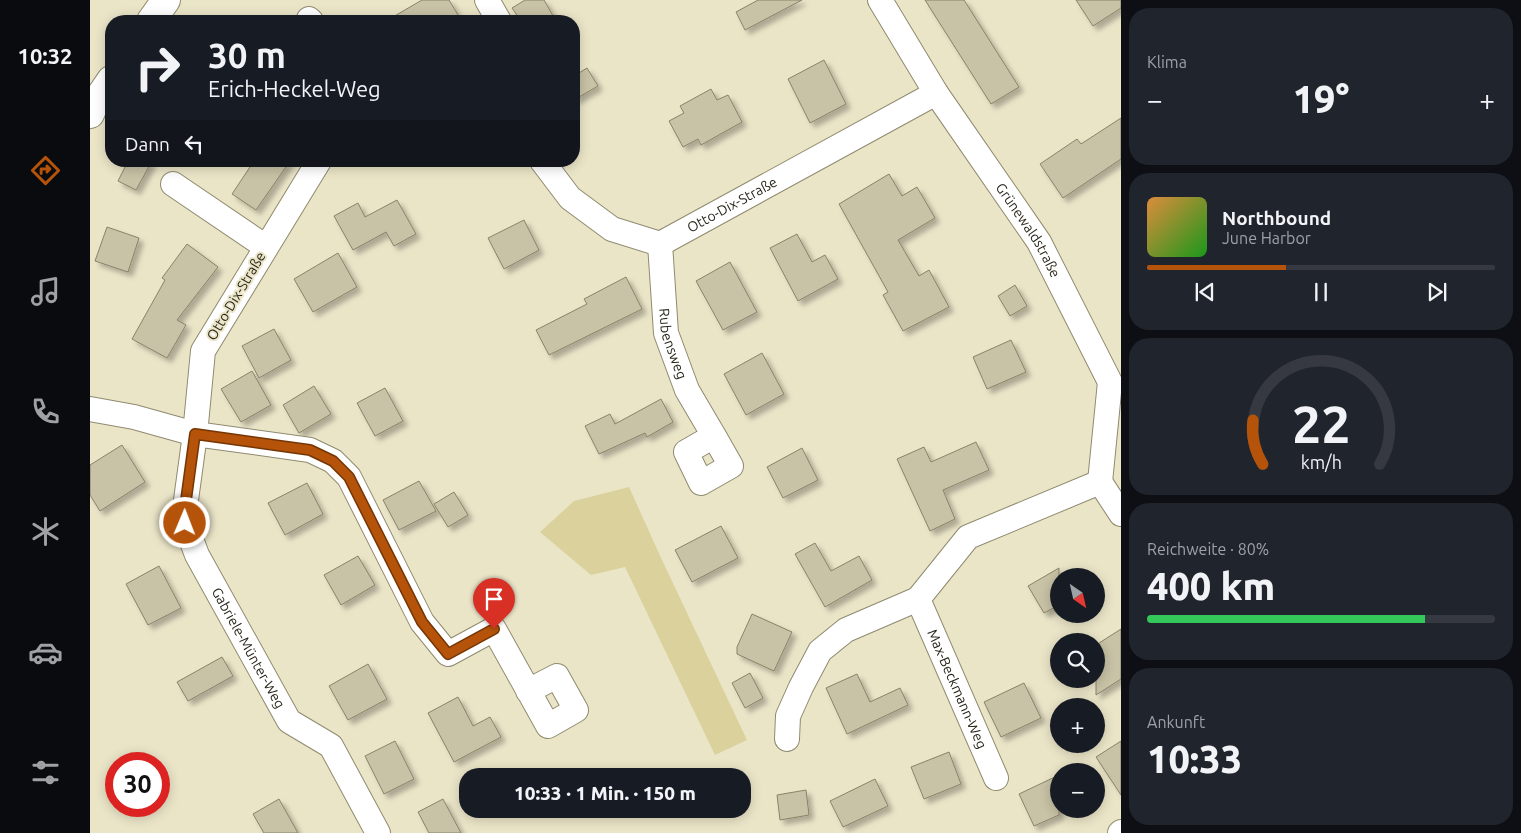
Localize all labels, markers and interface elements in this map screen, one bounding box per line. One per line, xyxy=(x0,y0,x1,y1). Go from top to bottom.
icon: right xyxy=(125,35,190,100)
text: 30 m xyxy=(208,35,286,75)
text: 10:32 xyxy=(17,43,73,68)
text: Klima xyxy=(1147,53,1187,71)
text: Erich-Heckel-Weg xyxy=(208,76,381,101)
text: 19° xyxy=(1293,78,1349,120)
text: − xyxy=(1147,84,1163,115)
text: + xyxy=(1479,84,1495,115)
icon: left xyxy=(180,130,208,158)
text: Dann xyxy=(125,133,170,155)
icon: directions xyxy=(28,153,63,188)
street label: Otto-Dix-Straße xyxy=(684,174,780,236)
street label: Grünewaldstraße xyxy=(993,180,1064,280)
text: Northbound xyxy=(1222,207,1331,229)
text: June Harbor xyxy=(1222,229,1311,247)
street label: Otto-Dix-Straße xyxy=(203,249,269,343)
icon: music xyxy=(28,274,63,309)
icon: previous xyxy=(1191,278,1219,306)
icon: pause xyxy=(1307,278,1335,306)
icon: next xyxy=(1423,278,1451,306)
street label: Rubensweg xyxy=(656,308,690,381)
icon: phone xyxy=(28,394,63,429)
text: 22 xyxy=(1292,395,1350,453)
text: km/h xyxy=(1300,452,1342,472)
position arrow xyxy=(158,496,210,548)
icon: climate xyxy=(28,514,63,549)
text: Reichweite · 80% xyxy=(1147,540,1269,558)
text: 400 km xyxy=(1147,565,1275,607)
north arrow xyxy=(1050,568,1105,622)
map controls xyxy=(1050,568,1105,818)
pin xyxy=(473,578,515,629)
street label: Gabriele-Münter-Weg xyxy=(209,585,288,711)
icon: arrive xyxy=(480,585,508,613)
street label: Max-Beckmann-Weg xyxy=(924,627,990,751)
button: search xyxy=(1050,633,1105,688)
icon: car xyxy=(28,635,63,670)
button: + xyxy=(1050,698,1105,753)
text: Ankunft xyxy=(1147,713,1205,731)
text: 10:33 xyxy=(1147,738,1242,780)
speed limit sign: 30 xyxy=(105,752,170,817)
icon: filters xyxy=(28,755,63,790)
button: − xyxy=(1050,763,1105,818)
text: 10:33 · 1 Min. · 150 m xyxy=(514,782,696,804)

